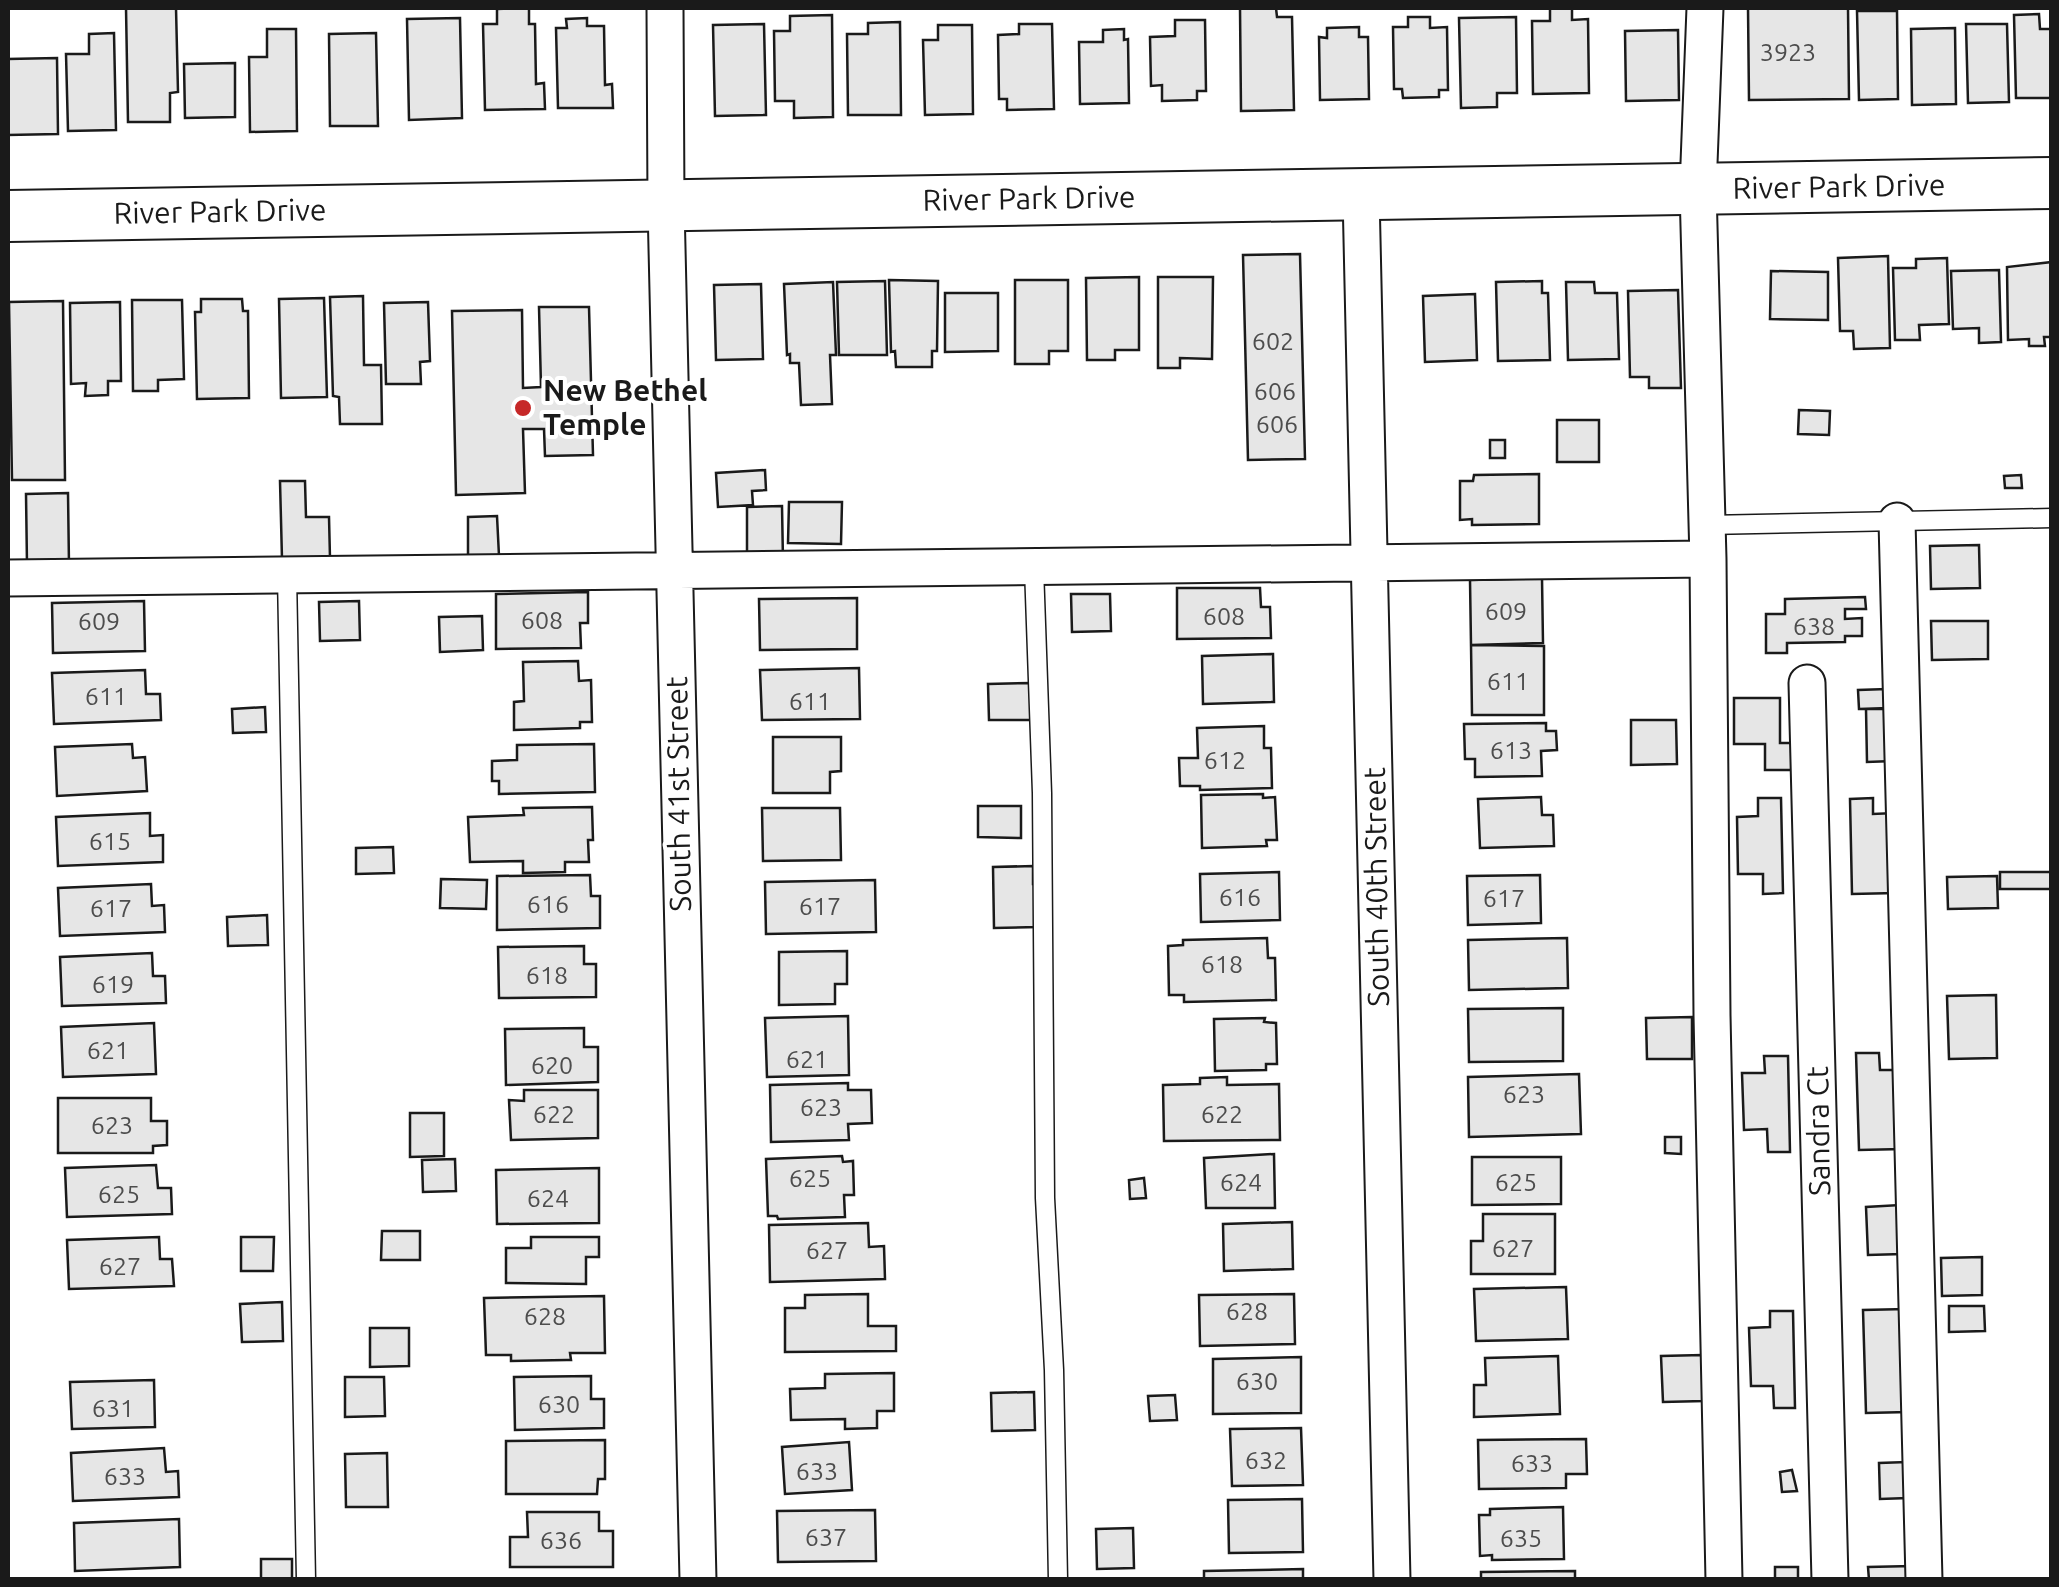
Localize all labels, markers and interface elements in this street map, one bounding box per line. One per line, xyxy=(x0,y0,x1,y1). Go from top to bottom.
house number: 3923 xyxy=(1760,38,1816,66)
street label: River Park Drive xyxy=(1732,167,1946,205)
street label: River Park Drive xyxy=(922,179,1136,217)
street label: River Park Drive xyxy=(113,192,327,230)
house number: 602 xyxy=(1252,327,1294,355)
place label: New Bethel Temple xyxy=(543,373,707,441)
house number: 606 xyxy=(1254,377,1296,405)
marker: New Bethel Temple xyxy=(512,397,534,419)
house number: 606 xyxy=(1256,410,1298,438)
house number: 609 xyxy=(1485,597,1527,625)
house number: 608 xyxy=(1203,602,1245,630)
house number: 608 xyxy=(521,606,563,634)
house number: 609 xyxy=(78,607,120,635)
house number: 638 xyxy=(1793,612,1835,640)
house number: 611 xyxy=(1487,667,1529,695)
street label: South 41st Street xyxy=(659,676,697,912)
house number: 611 xyxy=(85,682,127,710)
house number: 611 xyxy=(789,687,831,715)
house number: 613 xyxy=(1490,736,1532,764)
house number: 612 xyxy=(1204,746,1246,774)
street label: South 40th Street xyxy=(1357,767,1395,1007)
house number: 615 xyxy=(89,827,131,855)
house number: 616 xyxy=(1219,883,1261,911)
house number: 617 xyxy=(1483,884,1525,912)
house number: 616 xyxy=(527,890,569,918)
house number: 617 xyxy=(799,892,841,920)
house number: 617 xyxy=(90,894,132,922)
house number: 618 xyxy=(1201,950,1243,978)
house number: 618 xyxy=(526,961,568,989)
house number: 619 xyxy=(92,970,134,998)
house number: 621 xyxy=(87,1036,129,1064)
house number: 621 xyxy=(786,1045,828,1073)
house number: 620 xyxy=(531,1051,573,1079)
street label: Sandra Ct xyxy=(1800,1066,1836,1196)
house number: 623 xyxy=(1503,1080,1545,1108)
house number: 623 xyxy=(800,1093,842,1121)
house number: 622 xyxy=(533,1100,575,1128)
house number: 622 xyxy=(1201,1100,1243,1128)
house number: 623 xyxy=(91,1111,133,1139)
house number: 625 xyxy=(789,1164,831,1192)
house number: 624 xyxy=(1220,1168,1262,1196)
house number: 625 xyxy=(1495,1168,1537,1196)
house number: 625 xyxy=(98,1180,140,1208)
house number: 624 xyxy=(527,1184,569,1212)
house number: 627 xyxy=(1492,1234,1534,1262)
house number: 627 xyxy=(806,1236,848,1264)
house number: 627 xyxy=(99,1252,141,1280)
house number: 628 xyxy=(1226,1297,1268,1325)
house number: 628 xyxy=(524,1302,566,1330)
house number: 630 xyxy=(1236,1367,1278,1395)
house number: 630 xyxy=(538,1390,580,1418)
house number: 631 xyxy=(92,1394,134,1422)
house number: 632 xyxy=(1245,1446,1287,1474)
house number: 633 xyxy=(1511,1449,1553,1477)
house number: 633 xyxy=(796,1457,838,1485)
house number: 633 xyxy=(104,1462,146,1490)
house number: 637 xyxy=(805,1523,847,1551)
house number: 635 xyxy=(1500,1524,1542,1552)
house number: 636 xyxy=(540,1526,582,1554)

